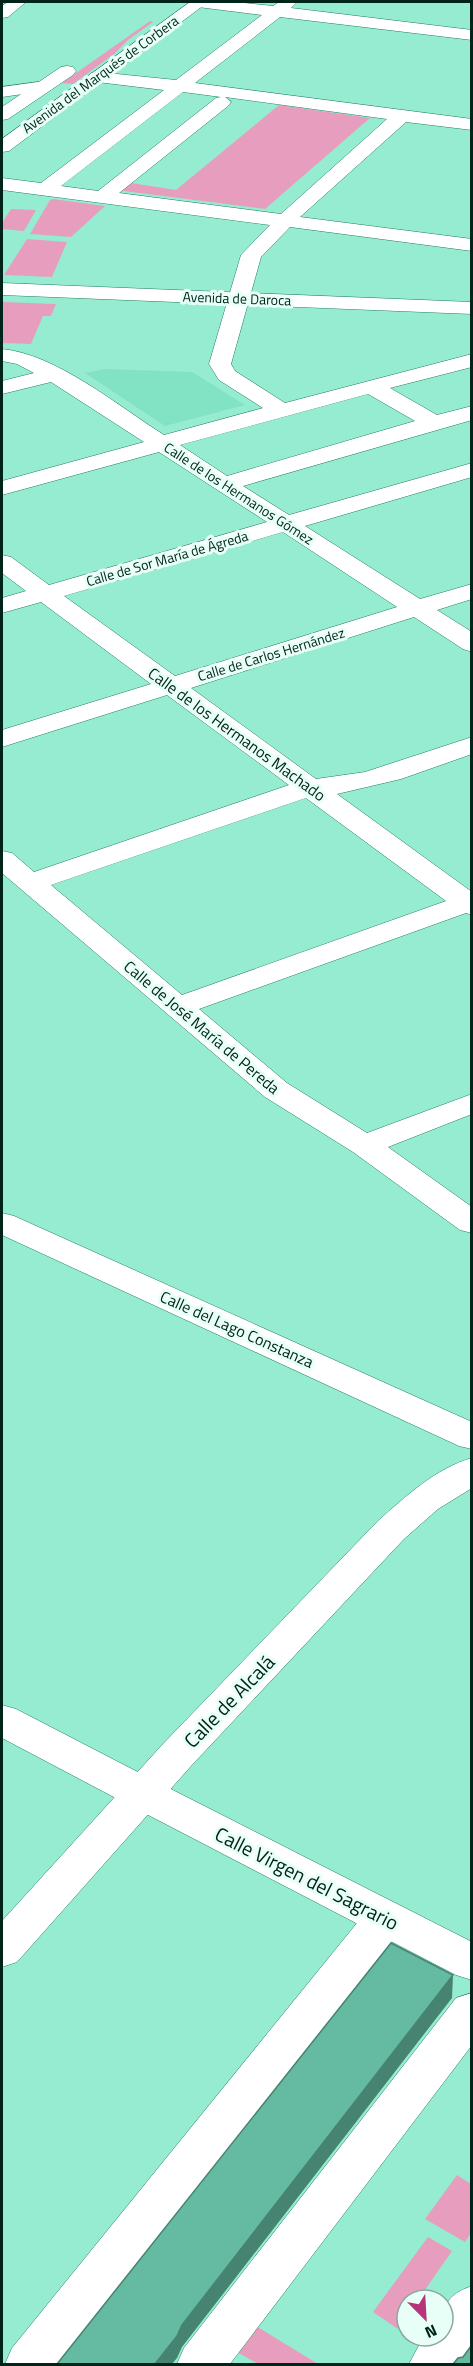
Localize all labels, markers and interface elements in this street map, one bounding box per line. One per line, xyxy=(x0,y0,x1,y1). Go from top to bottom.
street label: Avenida del Marqués de Corbera xyxy=(17,10,183,138)
street label: Avenida de Daroca xyxy=(182,286,292,310)
street label: Calle de los Hermanos Gómez xyxy=(160,437,318,549)
street label: Calle de Sor María de Ágreda xyxy=(84,525,250,591)
street label: Calle de Carlos Hernández xyxy=(195,622,347,686)
street label: Calle de los Hermanos Machado xyxy=(143,661,331,807)
street label: Calle de José María de Pereda xyxy=(119,954,285,1100)
street label: Calle del Lago Constanza xyxy=(156,1284,318,1374)
street label: Calle de Alcalá xyxy=(176,1647,282,1755)
street label: Calle Virgen del Sagrario xyxy=(210,1818,404,1938)
north arrow xyxy=(395,2288,455,2348)
text: N xyxy=(421,2318,441,2345)

